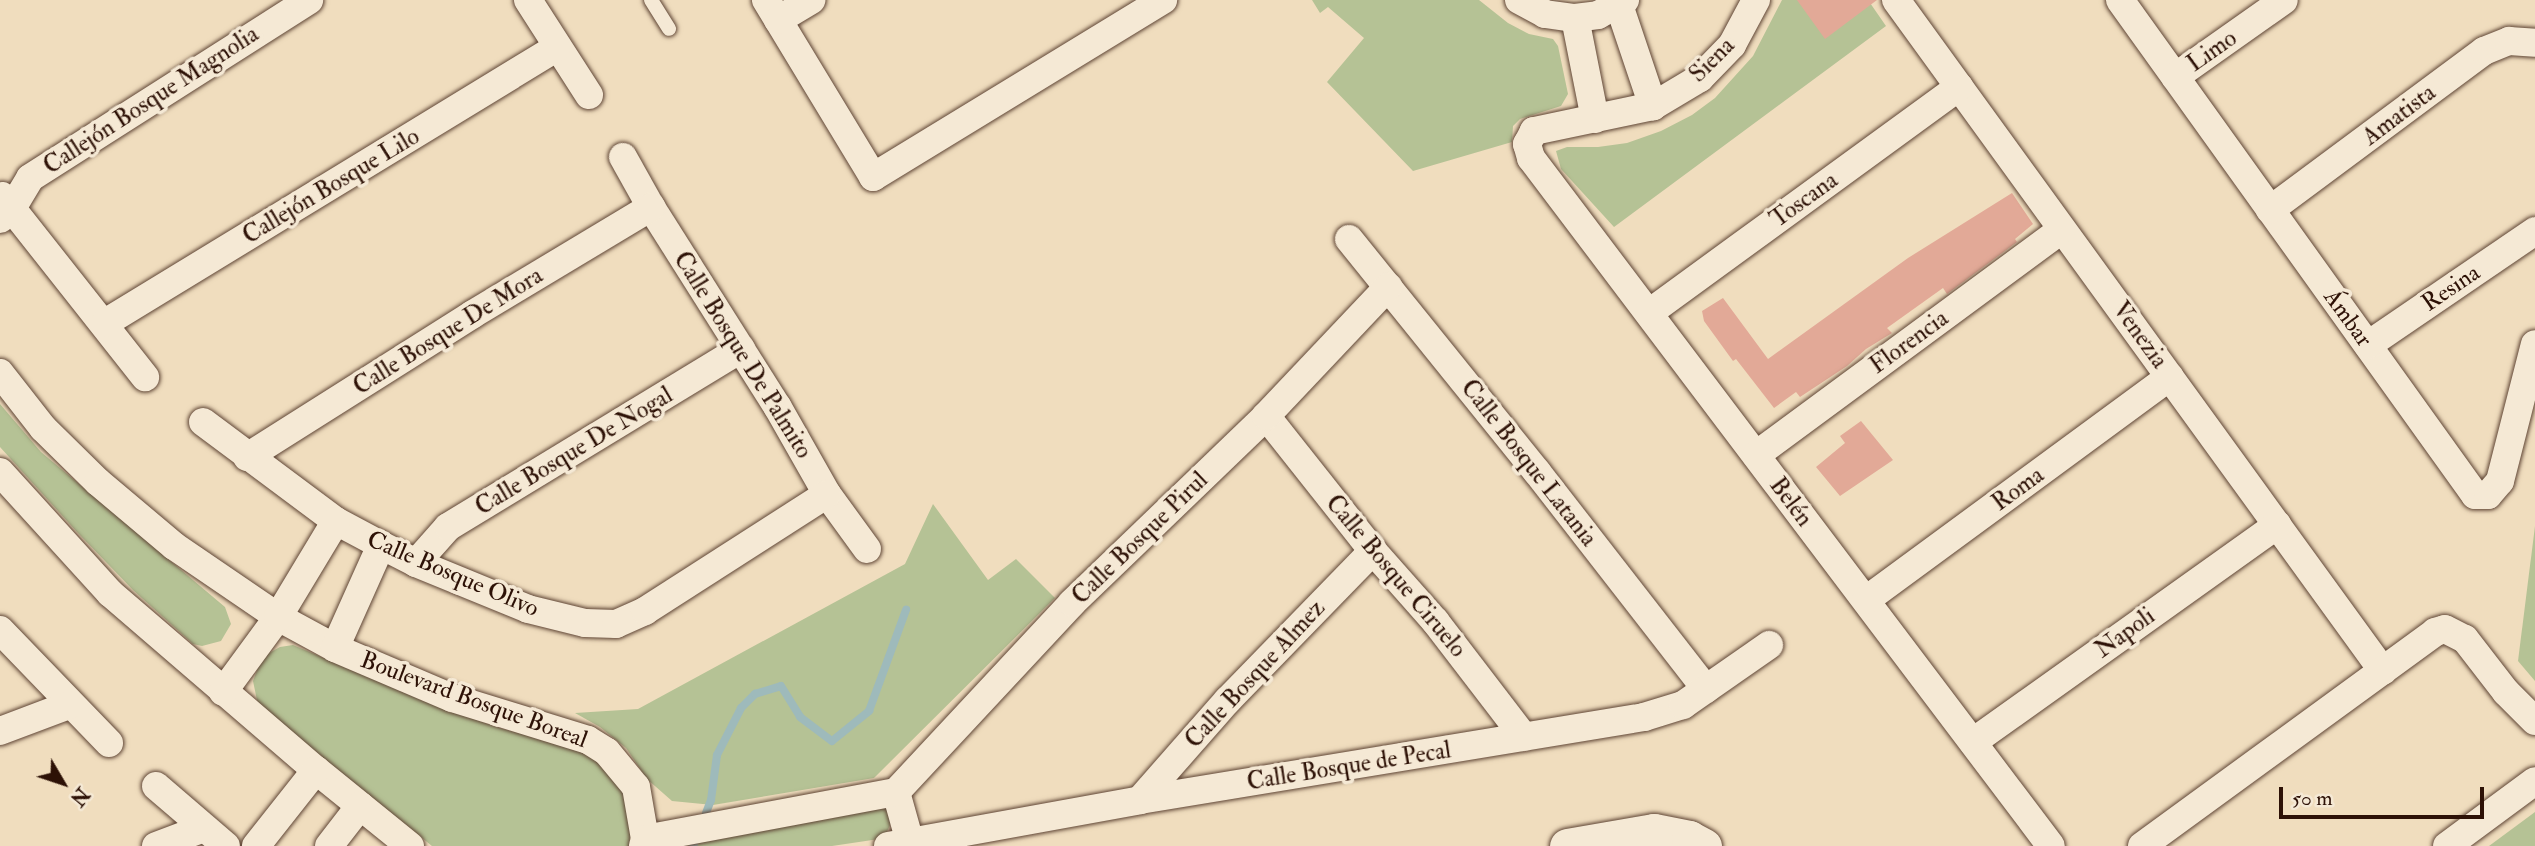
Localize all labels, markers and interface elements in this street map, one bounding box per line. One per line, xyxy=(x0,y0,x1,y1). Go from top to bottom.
street label: Callejón Bosque Magnolia xyxy=(38,20,264,180)
street label: Limo xyxy=(2182,24,2242,78)
street label: Siena xyxy=(1684,32,1740,88)
street label: Amatista xyxy=(2357,78,2441,152)
street label: Callejón Bosque Lilo xyxy=(237,122,425,250)
street label: Toscana xyxy=(1765,166,1843,234)
street label: Calle Bosque De Palmito xyxy=(668,246,818,464)
street label: Resina xyxy=(2416,258,2486,318)
street label: Calle Bosque De Mora xyxy=(348,261,548,401)
street label: Ámbar xyxy=(2317,284,2379,352)
street label: Venezia xyxy=(2106,296,2174,374)
street label: Florencia xyxy=(1864,304,1954,380)
street label: Calle Bosque Latania xyxy=(1455,374,1603,552)
street label: Calle Bosque De Nogal xyxy=(470,381,678,521)
street label: Roma xyxy=(1986,461,2050,517)
street label: Calle Bosque Pirul xyxy=(1066,466,1214,610)
street label: Belén xyxy=(1763,472,1819,532)
street label: Calle Bosque Ciruelo xyxy=(1320,489,1472,663)
street label: Calle Bosque Olivo xyxy=(363,525,543,623)
street label: Calle Bosque Almez xyxy=(1179,594,1331,754)
street label: Napoli xyxy=(2089,602,2161,664)
street label: Boulevard Bosque Boreal xyxy=(357,646,591,754)
street label: Calle Bosque de Pecal xyxy=(1245,736,1453,796)
north arrow xyxy=(28,748,98,818)
scale bar xyxy=(2283,772,2488,816)
text: N xyxy=(65,782,94,810)
text: 50 m xyxy=(2292,785,2333,812)

